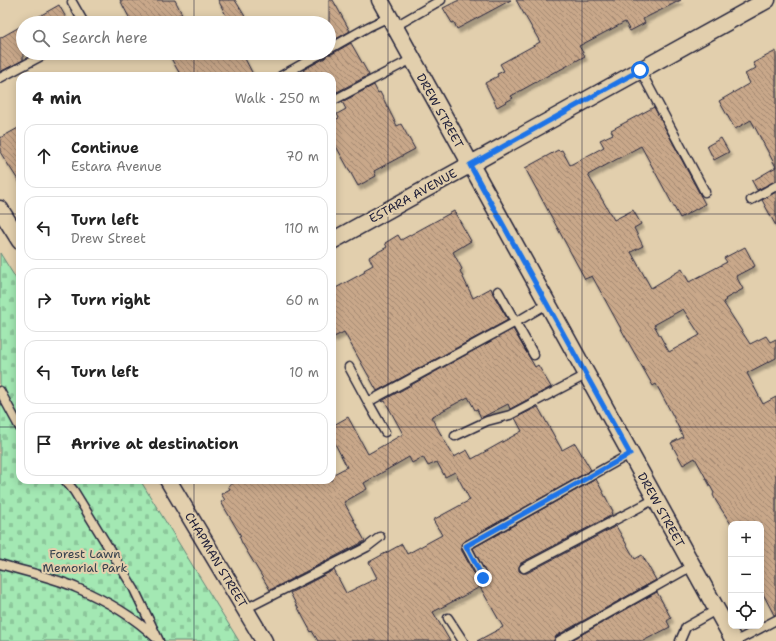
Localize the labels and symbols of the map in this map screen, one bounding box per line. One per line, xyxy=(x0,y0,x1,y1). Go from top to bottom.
route start xyxy=(631,61,649,79)
street label: DREW STREET xyxy=(413,71,467,152)
street label: ESTARA AVENUE xyxy=(366,165,460,227)
street label: DREW STREET xyxy=(634,470,688,551)
street label: CHAPMAN STREET xyxy=(181,509,251,611)
park label: Forest Lawn Memorial Park xyxy=(43,546,128,576)
route end xyxy=(474,569,492,587)

